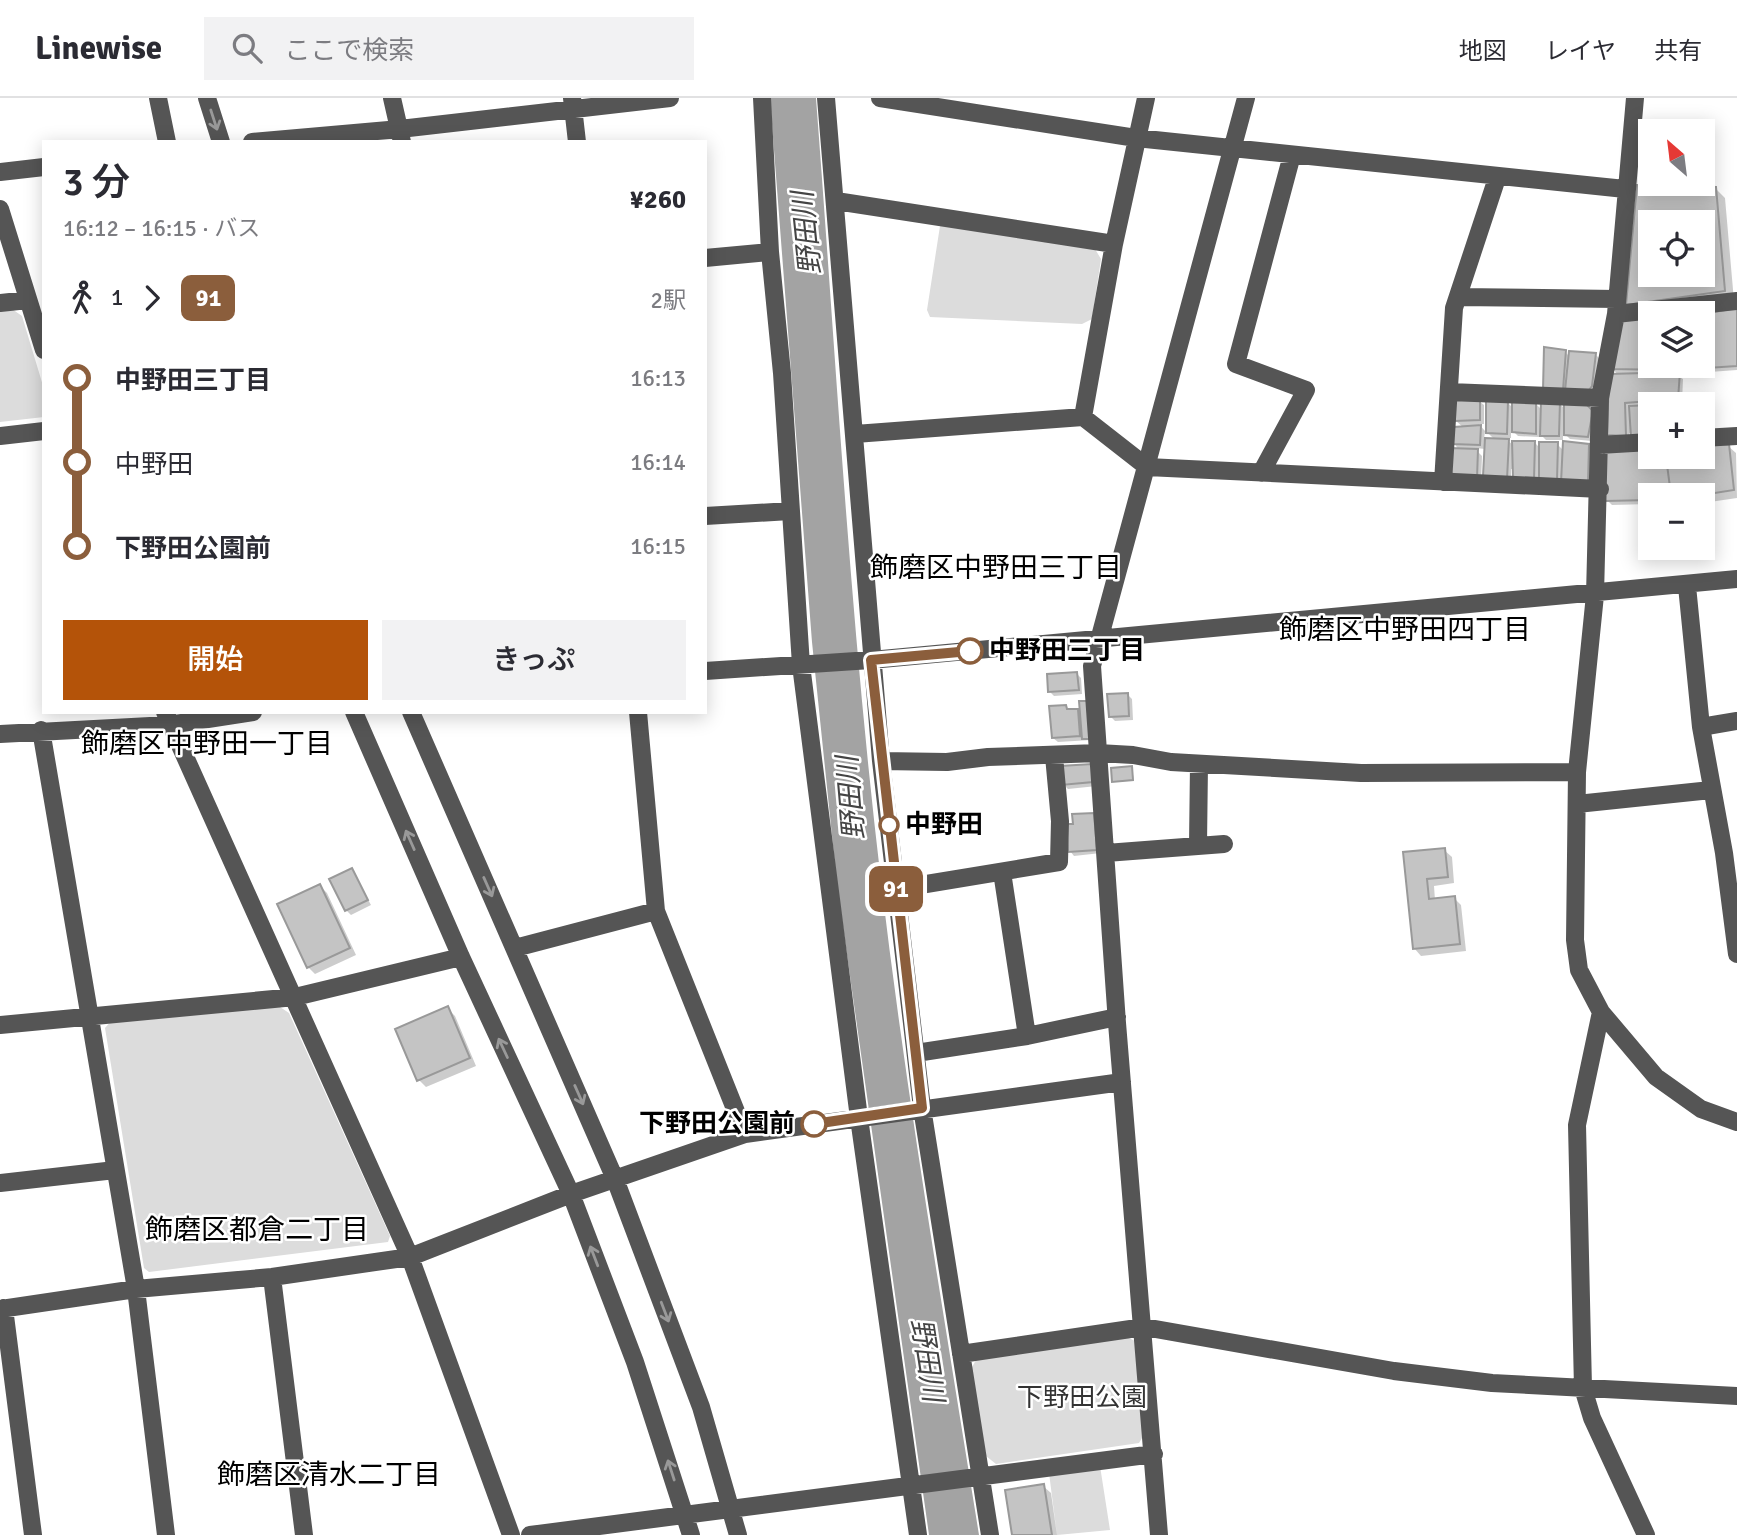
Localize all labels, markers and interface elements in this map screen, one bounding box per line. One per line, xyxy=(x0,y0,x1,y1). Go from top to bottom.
search box xyxy=(204,17,694,80)
text: Linewise xyxy=(35,28,162,69)
icon: search xyxy=(228,29,266,67)
text: ここで検索 xyxy=(284,35,414,67)
text: 地図 xyxy=(1459,36,1507,66)
text: レイヤ xyxy=(1545,36,1616,66)
text: 共有 xyxy=(1654,36,1702,66)
one-way arrow xyxy=(208,109,221,131)
north arrow xyxy=(1638,119,1715,196)
map controls xyxy=(1638,119,1715,560)
text: 3 分 xyxy=(63,159,130,206)
text: ¥260 xyxy=(630,184,686,216)
water label: 野田川 xyxy=(785,186,828,277)
button: locate xyxy=(1638,210,1715,287)
text: 16:12 – 16:15 · バス xyxy=(63,214,260,243)
icon: walk xyxy=(63,279,101,317)
icon: forward xyxy=(133,279,171,317)
text: 1 xyxy=(111,283,123,312)
text: 91 xyxy=(195,283,221,313)
text: 2駅 xyxy=(651,286,686,315)
button: layers xyxy=(1638,301,1715,378)
text: 16:13 xyxy=(630,364,686,393)
text: 中野田三丁目 xyxy=(115,365,271,397)
button: + xyxy=(1638,392,1715,469)
text: 16:14 xyxy=(630,448,686,477)
text: 中野田 xyxy=(115,449,193,481)
button: − xyxy=(1638,483,1715,560)
text: 16:15 xyxy=(630,532,686,561)
text: 下野田公園前 xyxy=(115,533,271,565)
district label: 飾磨区中野田三丁目 xyxy=(870,551,1122,585)
district label: 飾磨区中野田四丁目 xyxy=(1279,613,1531,647)
button: 開始 xyxy=(63,620,368,700)
button: きっぷ xyxy=(382,620,686,700)
place label: 中野田三丁目 xyxy=(989,635,1145,667)
marker: 中野田三丁目 xyxy=(957,638,983,664)
district label: 飾磨区中野田一丁目 xyxy=(81,727,333,761)
water label: 野田川 xyxy=(830,752,872,841)
place label: 中野田 xyxy=(905,809,983,841)
marker: 中野田 xyxy=(879,815,899,835)
one-way arrow xyxy=(403,830,416,851)
line badge: 91 xyxy=(864,866,928,912)
text: 91 xyxy=(883,874,909,904)
one-way arrow xyxy=(482,876,495,897)
one-way arrow xyxy=(496,1037,509,1059)
one-way arrow xyxy=(573,1084,586,1106)
place label: 下野田公園前 xyxy=(639,1108,795,1140)
marker: 下野田公園前 xyxy=(801,1111,827,1137)
district label: 飾磨区都倉二丁目 xyxy=(145,1213,369,1247)
one-way arrow xyxy=(587,1245,600,1267)
one-way arrow xyxy=(660,1300,672,1322)
water label: 野田川 xyxy=(904,1316,951,1407)
park label: 下野田公園 xyxy=(1017,1382,1147,1414)
district label: 飾磨区清水二丁目 xyxy=(217,1458,441,1492)
one-way arrow xyxy=(664,1459,677,1481)

